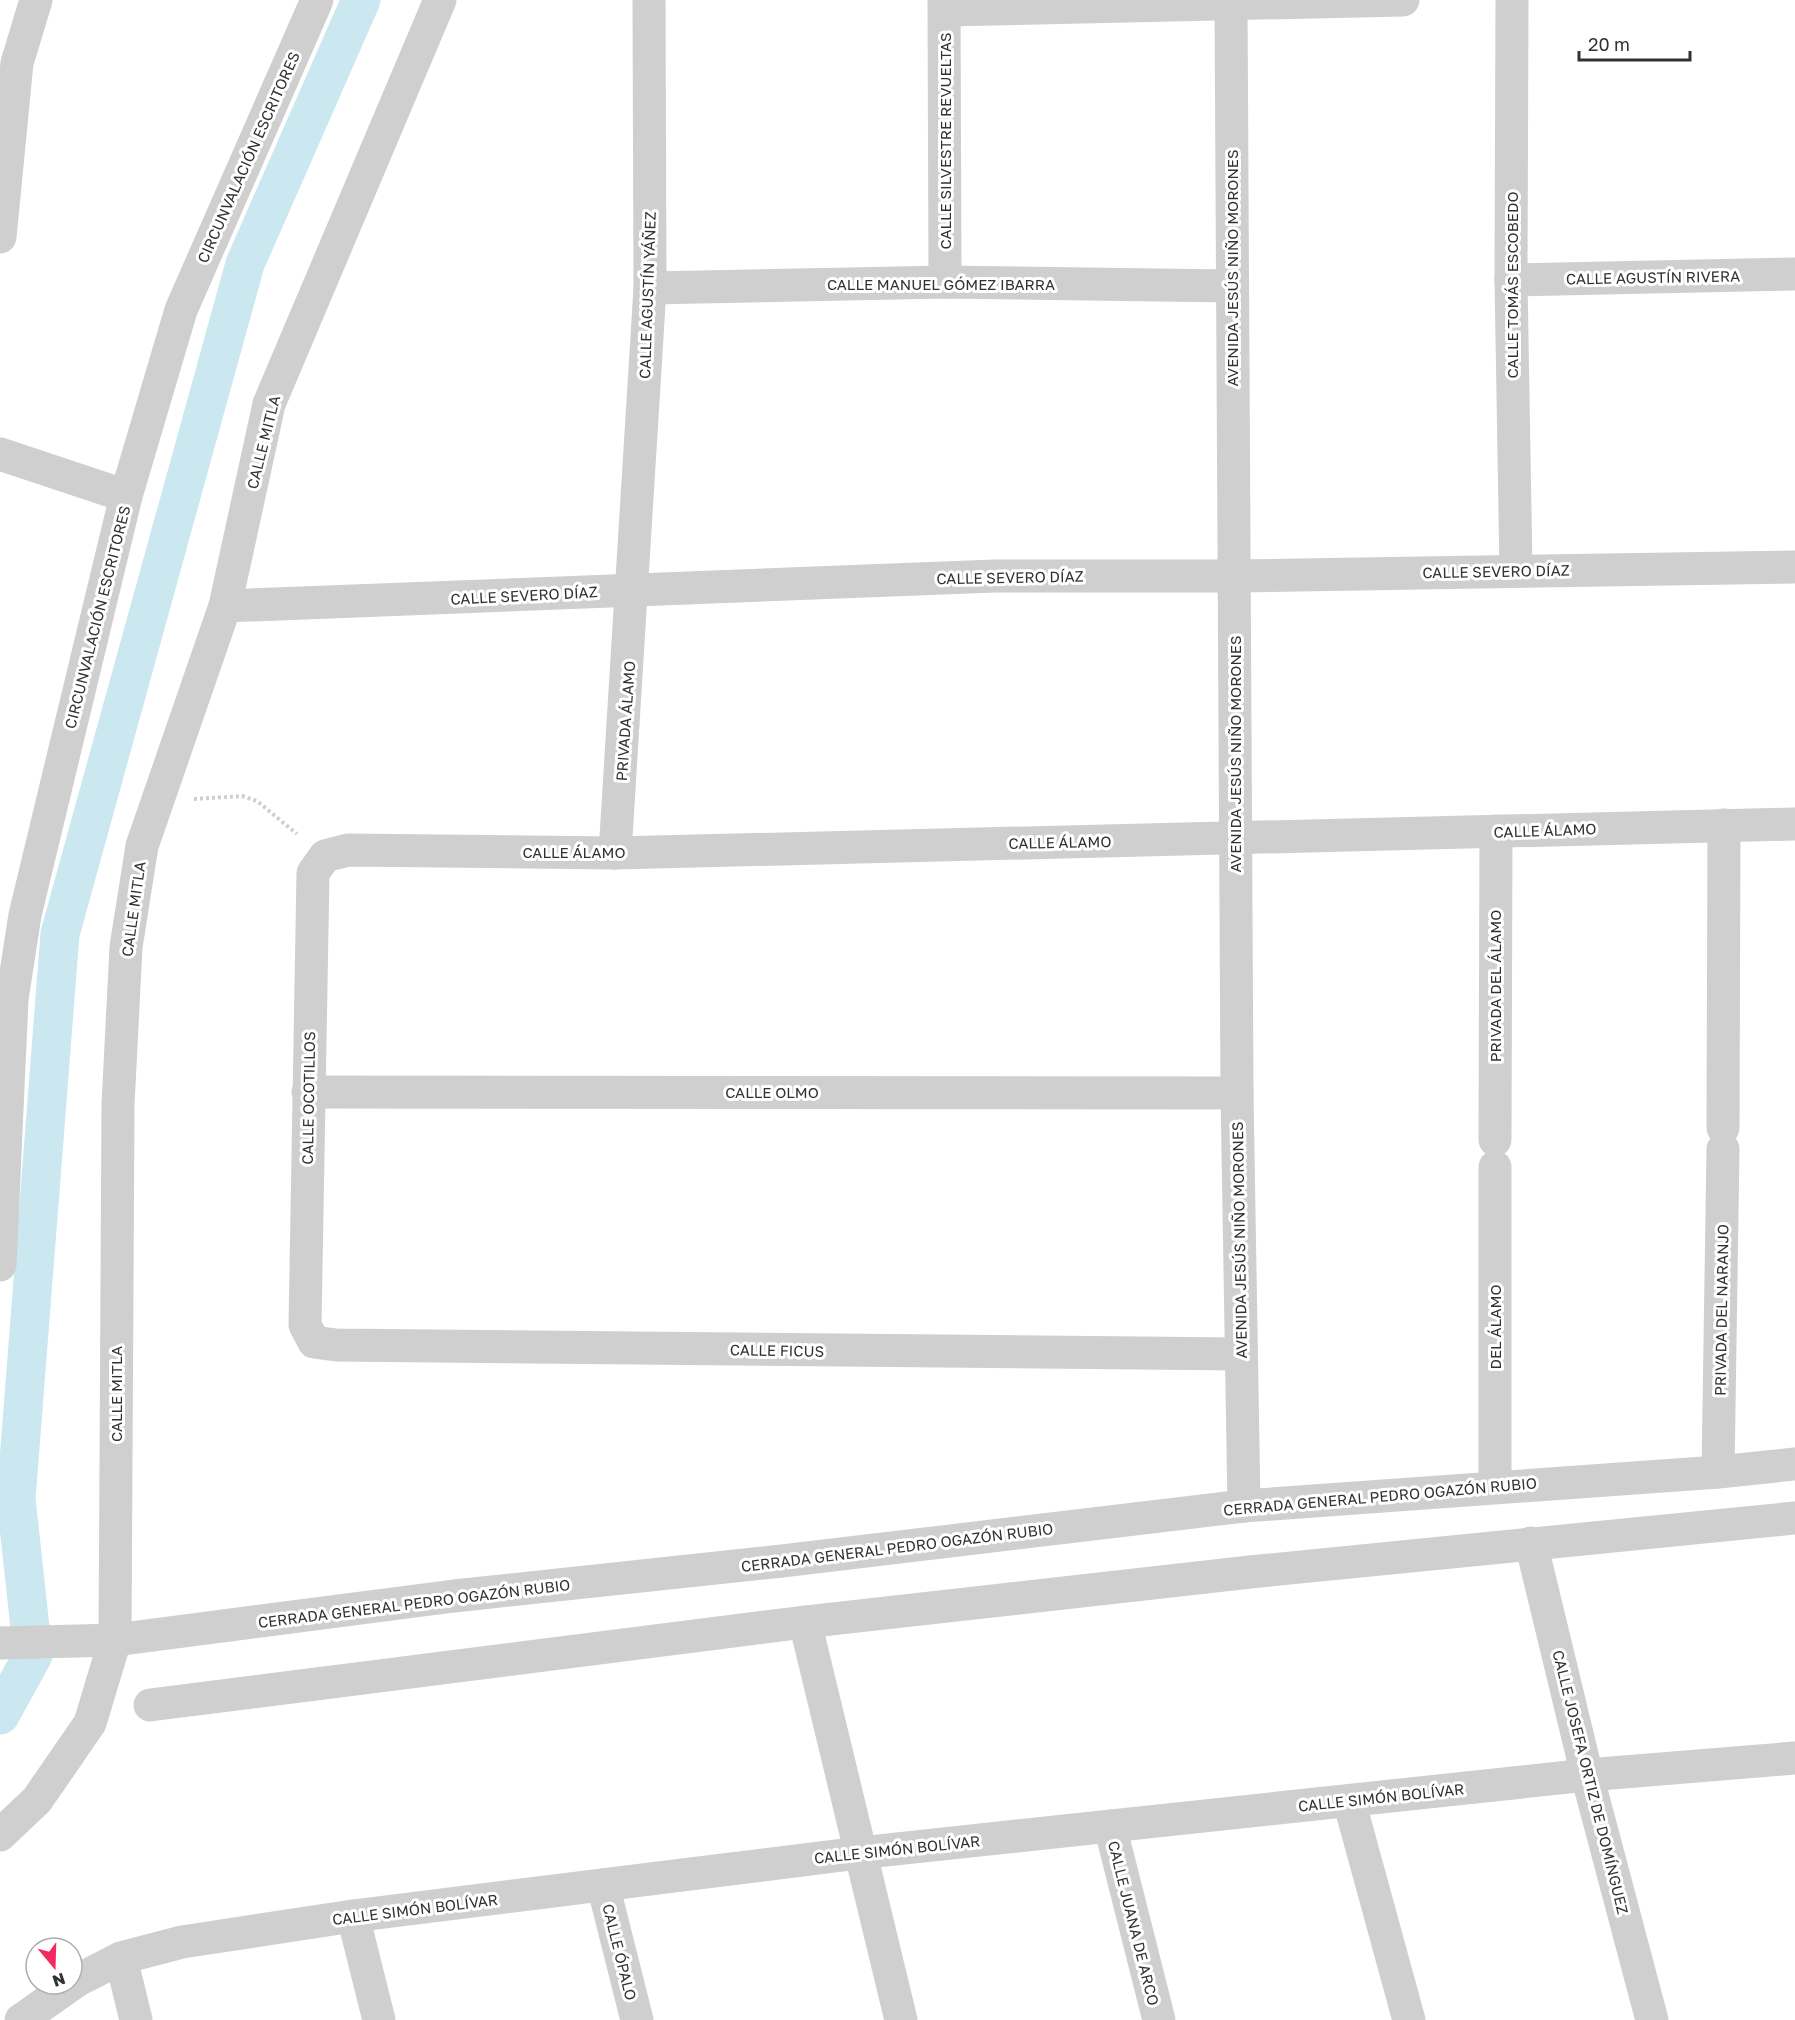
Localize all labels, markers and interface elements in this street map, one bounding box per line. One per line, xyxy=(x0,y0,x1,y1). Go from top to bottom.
scale bar xyxy=(1579,24,1690,62)
street label: CALLE SILVESTRE REVUELTAS xyxy=(936,33,954,249)
text: 20 m xyxy=(1588,33,1630,55)
street label: CIRCUNVALACIÓN ESCRITORES xyxy=(193,49,303,265)
street label: AVENIDA JESÚS NIÑO MORONES xyxy=(1223,149,1241,387)
street label: CALLE TOMÁS ESCOBEDO xyxy=(1503,191,1521,379)
street label: CALLE AGUSTÍN YÁÑEZ xyxy=(635,211,659,379)
street label: CALLE AGUSTÍN RIVERA xyxy=(1566,266,1740,288)
street label: CALLE MANUEL GÓMEZ IBARRA xyxy=(827,275,1055,293)
street label: CALLE MITLA xyxy=(243,393,283,491)
street label: CIRCUNVALACIÓN ESCRITORES xyxy=(61,504,133,730)
street label: CALLE SEVERO DÍAZ xyxy=(1422,561,1570,581)
street label: CALLE SEVERO DÍAZ xyxy=(936,567,1084,587)
street label: CALLE SEVERO DÍAZ xyxy=(450,582,598,608)
street label: AVENIDA JESÚS NIÑO MORONES xyxy=(1226,635,1244,873)
street label: PRIVADA ÁLAMO xyxy=(612,660,638,782)
street label: CALLE ÁLAMO xyxy=(1493,819,1597,841)
street label: CALLE ÁLAMO xyxy=(1008,832,1112,852)
street label: CALLE ÁLAMO xyxy=(522,843,626,861)
street label: CALLE MITLA xyxy=(117,860,149,958)
street label: PRIVADA DEL ÁLAMO xyxy=(1486,910,1504,1062)
street label: CALLE OCOTILLOS xyxy=(298,1031,318,1165)
street label: CALLE OLMO xyxy=(725,1083,819,1101)
street label: AVENIDA JESÚS NIÑO MORONES xyxy=(1228,1121,1250,1359)
street label: PRIVADA DEL NARANJO xyxy=(1711,1224,1731,1396)
street label: DEL ÁLAMO xyxy=(1486,1284,1504,1370)
street label: CALLE FICUS xyxy=(730,1340,824,1360)
street label: CALLE MITLA xyxy=(107,1346,125,1442)
street label: CERRADA GENERAL PEDRO OGAZÓN RUBIO xyxy=(1223,1473,1537,1519)
street label: CERRADA GENERAL PEDRO OGAZÓN RUBIO xyxy=(740,1519,1054,1575)
street label: CERRADA GENERAL PEDRO OGAZÓN RUBIO xyxy=(257,1575,571,1631)
street label: CALLE JOSEFA ORTIZ DE DOMÍNGUEZ xyxy=(1549,1648,1633,1916)
street label: CALLE SIMÓN BOLÍVAR xyxy=(1297,1779,1465,1815)
street label: CALLE SIMÓN BOLÍVAR xyxy=(813,1831,981,1867)
street label: CALLE JUANA DE ARCO xyxy=(1105,1839,1163,2007)
street label: CALLE SIMÓN BOLÍVAR xyxy=(331,1890,499,1928)
street label: CALLE ÓPALO xyxy=(599,1902,641,2002)
north arrow xyxy=(24,1936,84,1996)
text: N xyxy=(50,1969,68,1992)

